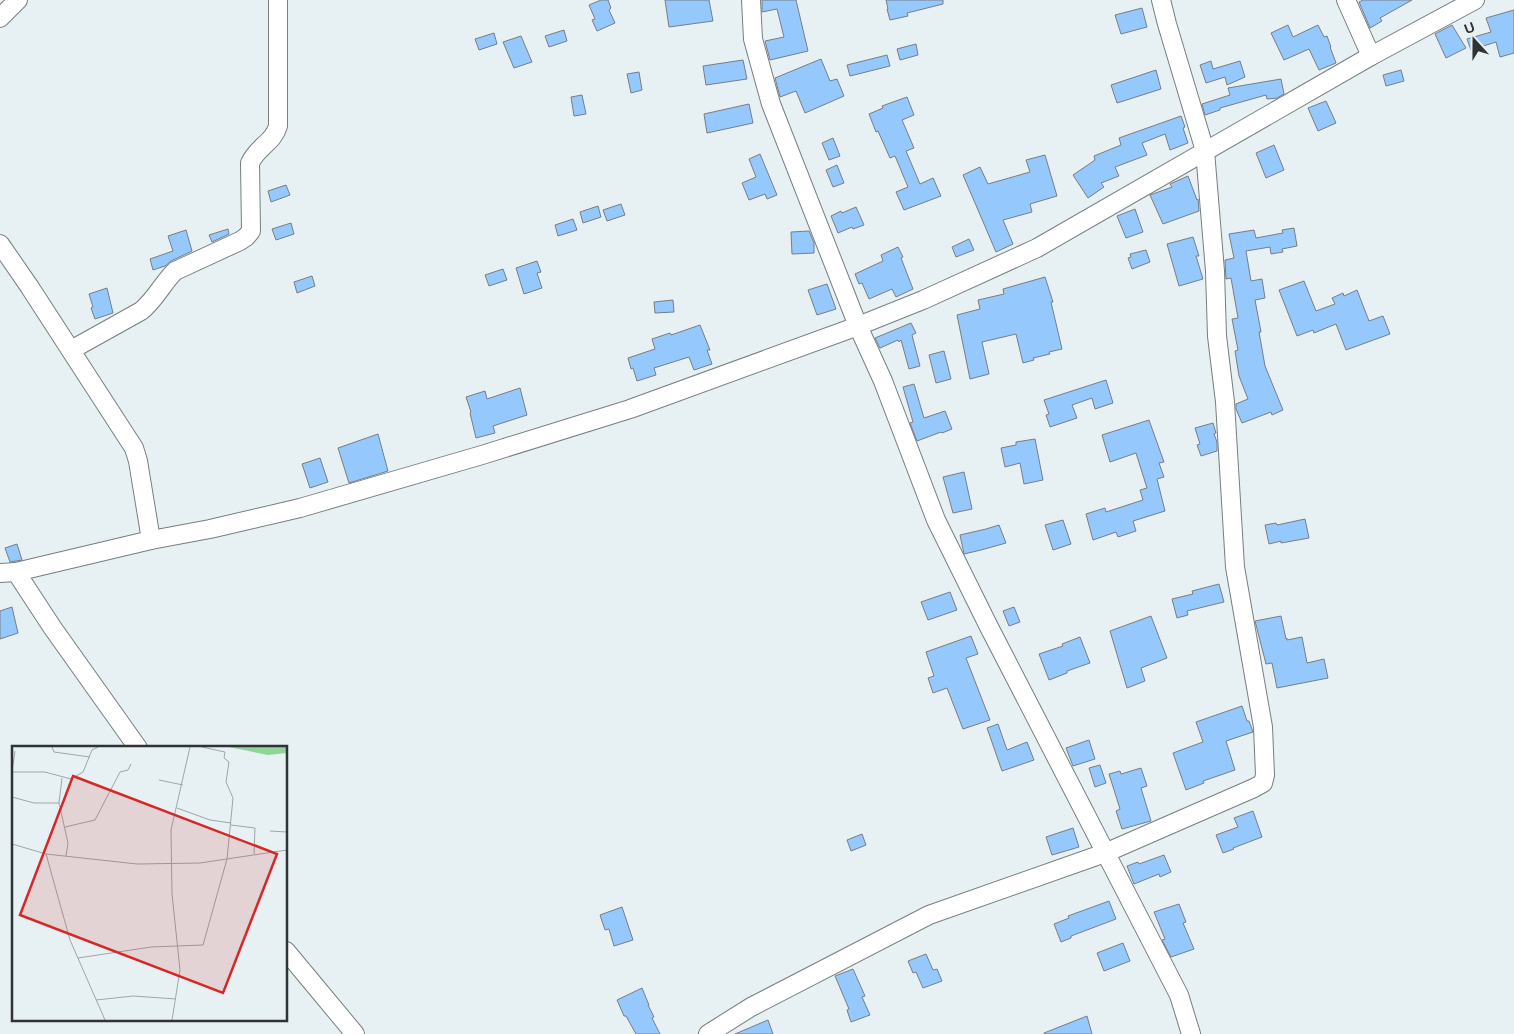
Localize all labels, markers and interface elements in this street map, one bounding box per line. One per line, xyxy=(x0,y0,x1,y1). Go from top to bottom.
north arrow xyxy=(1449,15,1499,65)
text: U xyxy=(1462,19,1477,37)
inset map xyxy=(12,746,288,1022)

